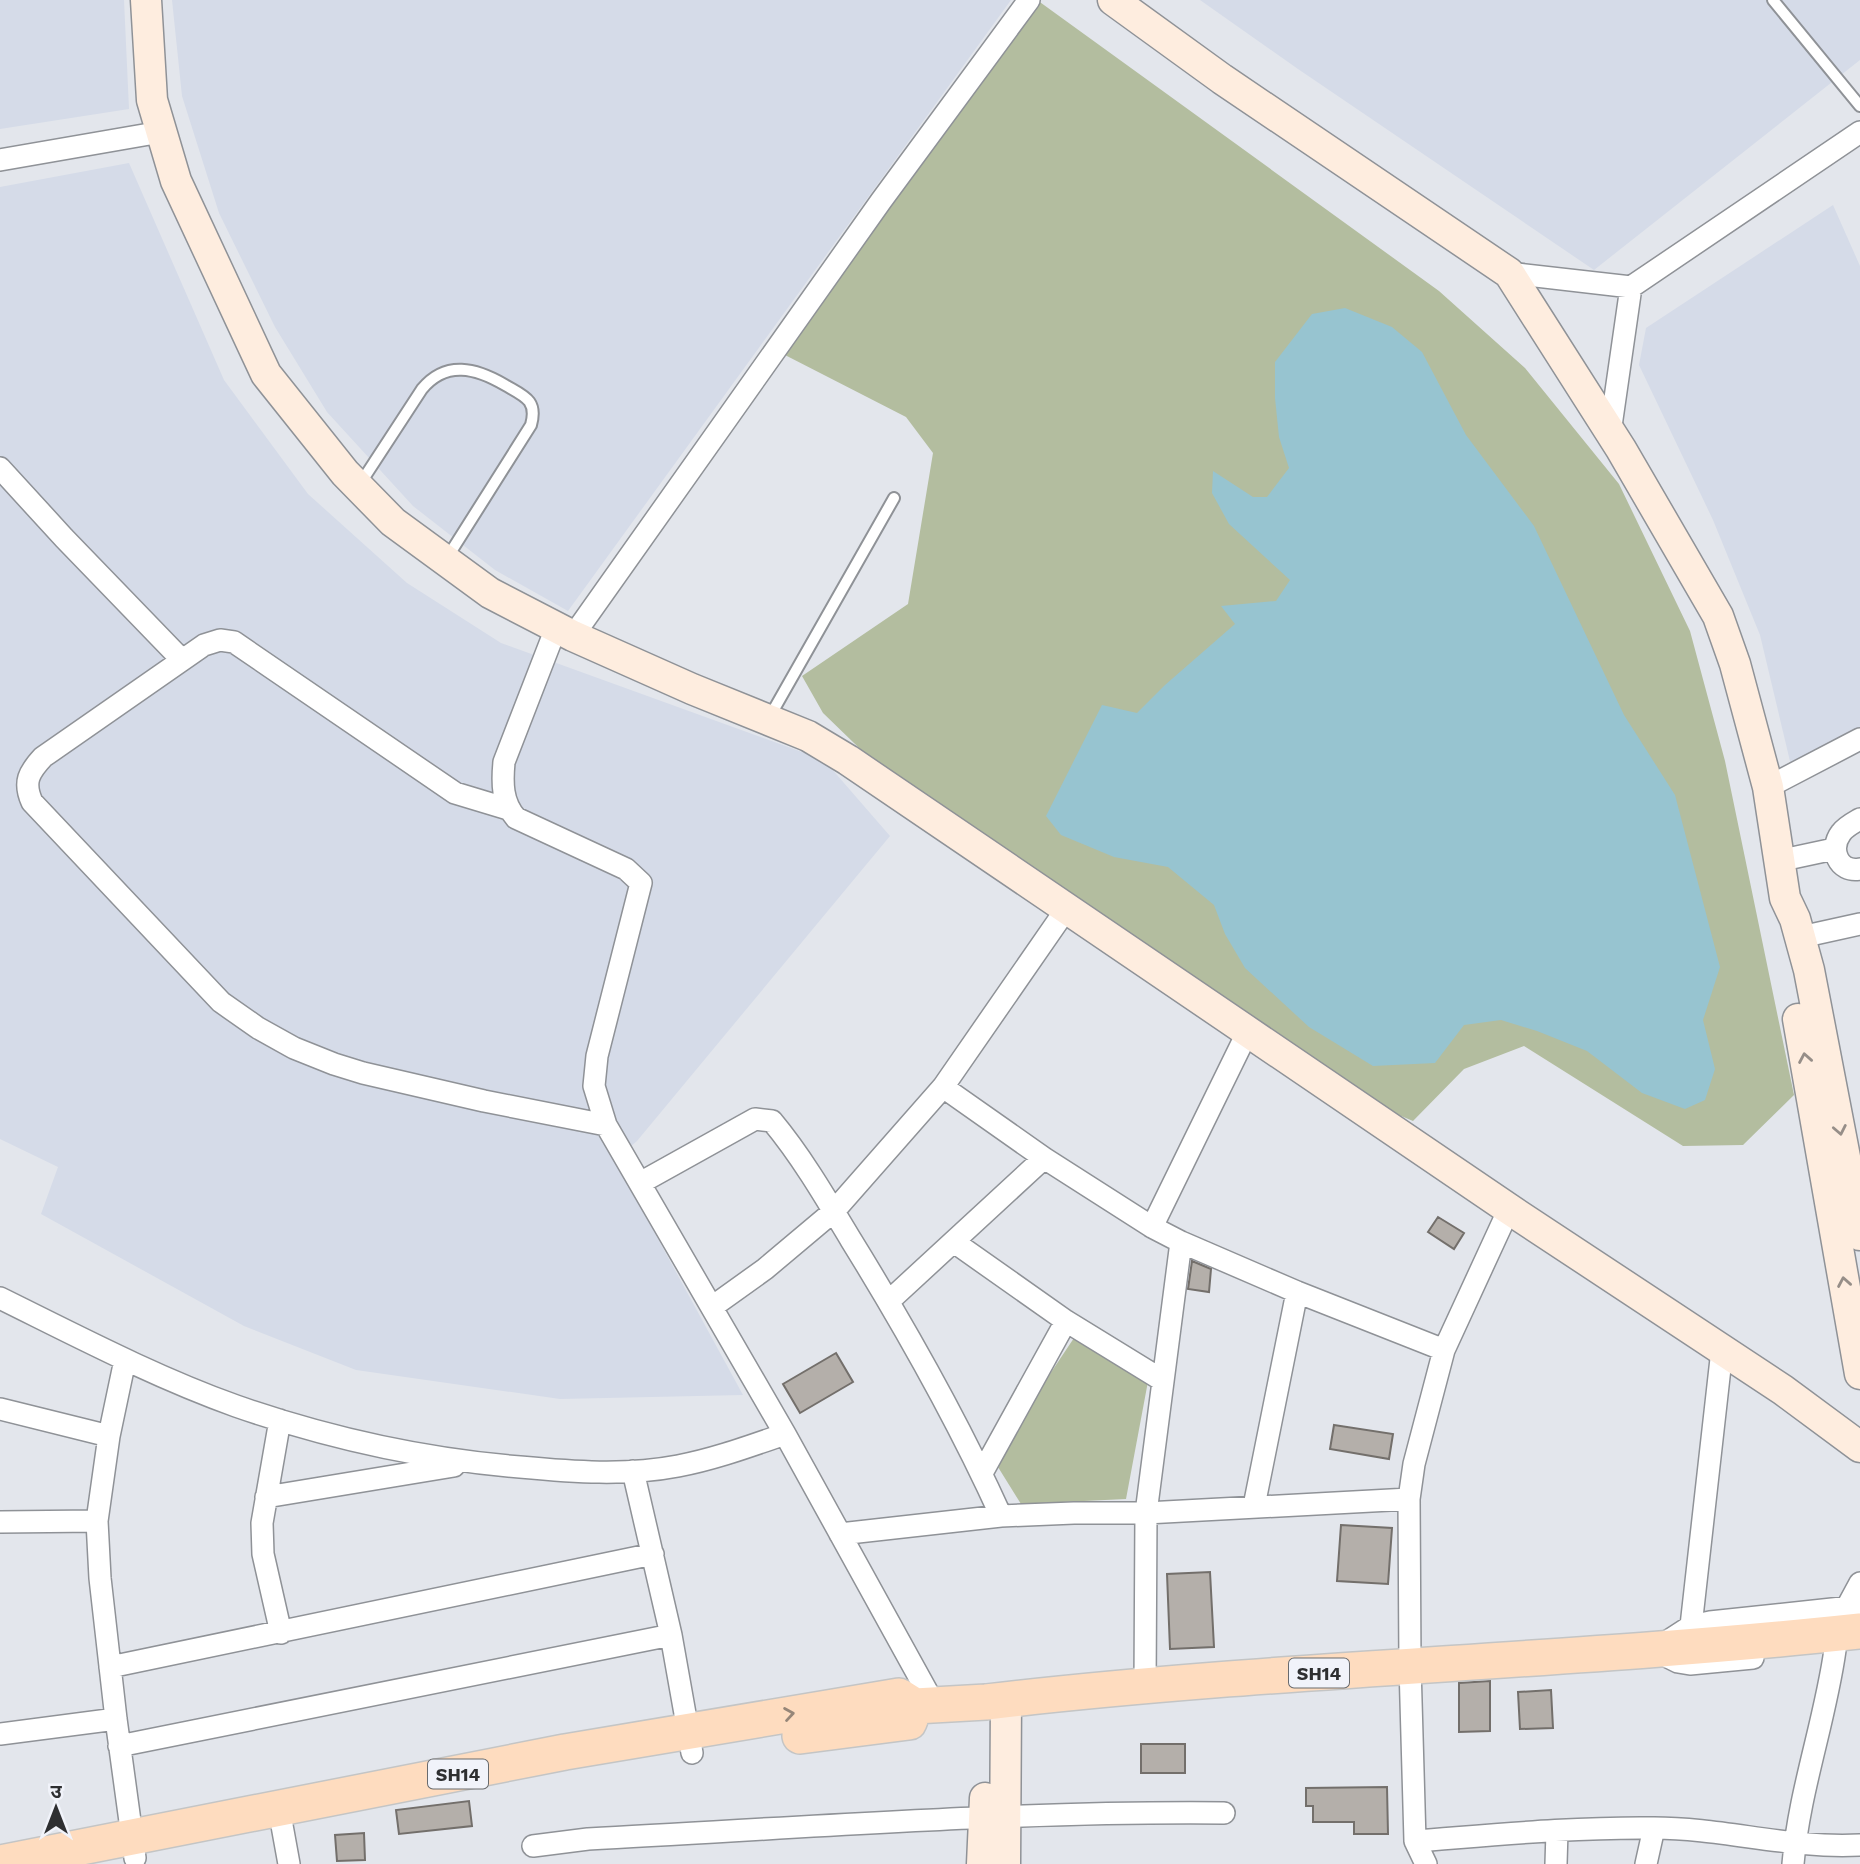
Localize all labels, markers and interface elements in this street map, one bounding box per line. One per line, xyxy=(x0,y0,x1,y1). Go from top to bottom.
one-way arrow xyxy=(1798,1052,1813,1064)
one-way arrow xyxy=(1832,1124,1847,1136)
one-way arrow xyxy=(1837,1276,1852,1288)
road number: SH14 xyxy=(1289,1658,1349,1688)
one-way arrow xyxy=(783,1707,795,1722)
road number: SH14 xyxy=(428,1759,488,1788)
north arrow xyxy=(21,1773,91,1843)
text: उ xyxy=(50,1780,62,1803)

